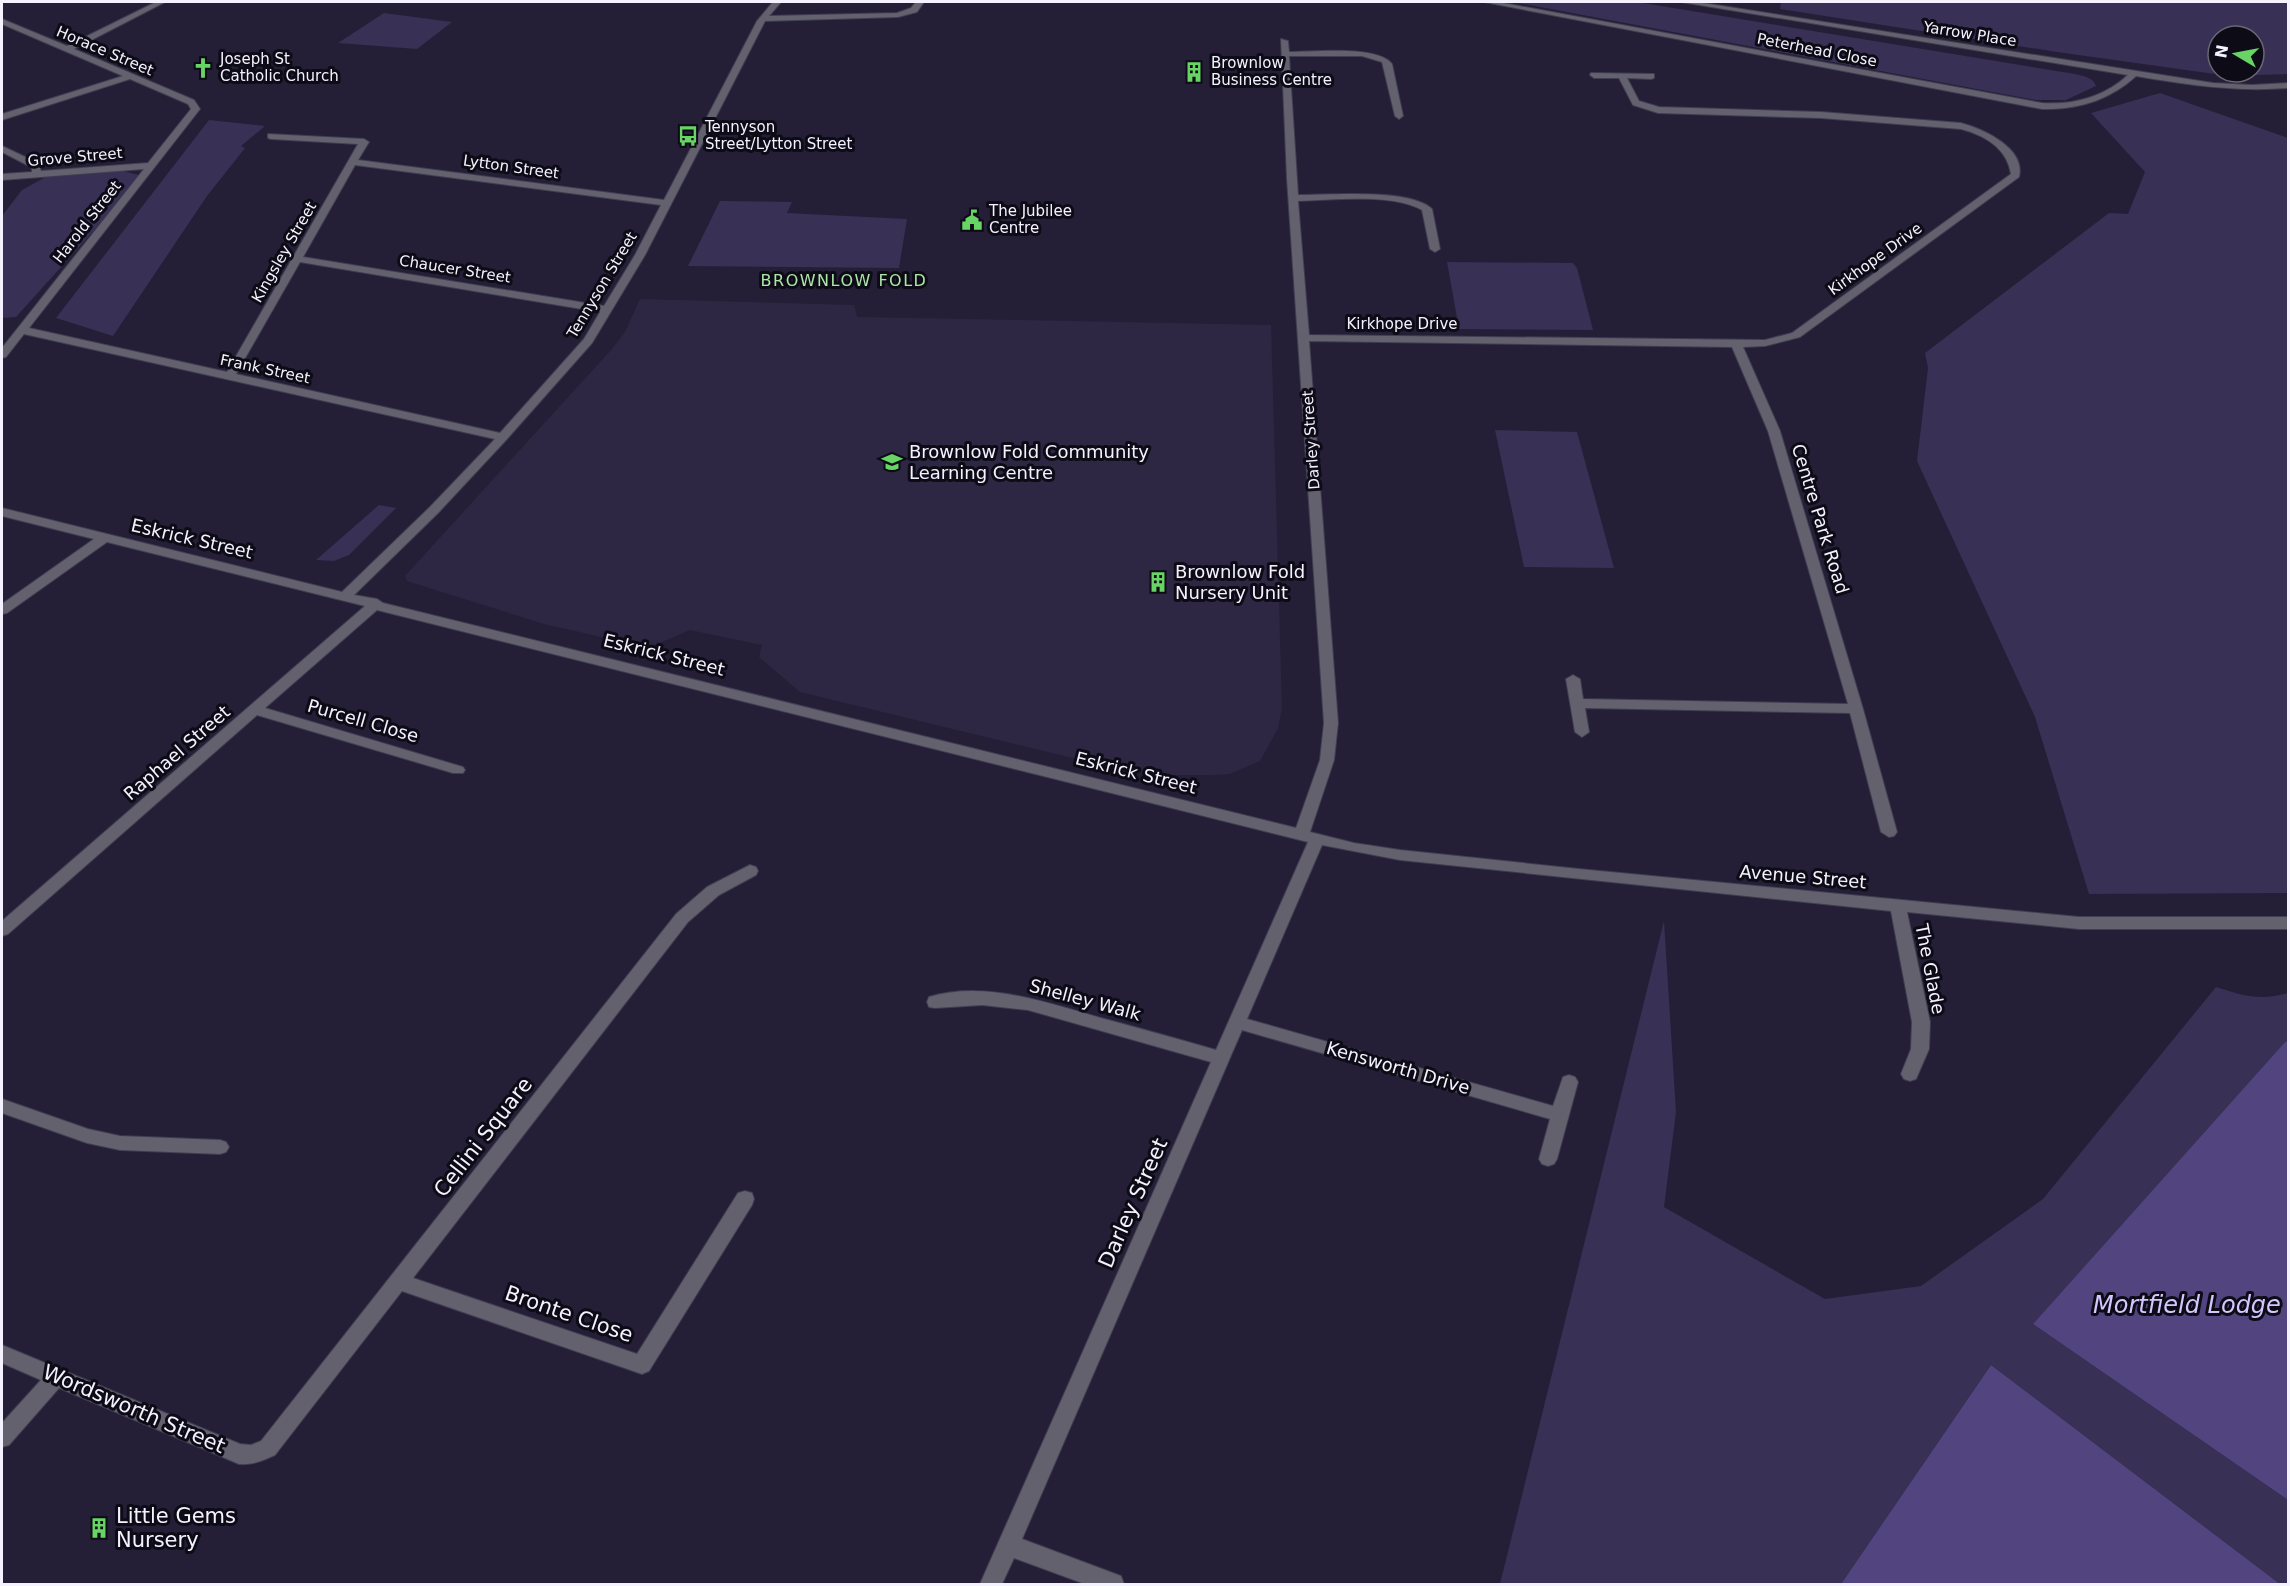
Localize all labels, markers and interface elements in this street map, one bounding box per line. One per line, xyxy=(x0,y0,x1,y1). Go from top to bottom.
street label: Yarrow Place xyxy=(1921,18,2018,50)
street label: Horace Street xyxy=(54,22,156,80)
north arrow xyxy=(2206,24,2266,84)
street label: Peterhead Close xyxy=(1755,30,1879,70)
text: N xyxy=(2211,43,2232,60)
place label: Joseph St Catholic Church xyxy=(219,50,339,85)
place label: Brownlow Business Centre xyxy=(1211,54,1332,89)
church icon: Joseph St Catholic Church xyxy=(191,56,215,80)
building icon: Brownlow Business Centre xyxy=(1182,60,1206,84)
place label: Tennyson Street/Lytton Street xyxy=(704,118,852,153)
bus stop icon: Tennyson Street/Lytton Street xyxy=(676,124,700,148)
street label: Grove Street xyxy=(27,144,123,170)
street label: Lytton Street xyxy=(462,151,560,183)
street label: Harold Street xyxy=(49,177,125,267)
street label: Kingsley Street xyxy=(248,198,320,306)
place label: The Jubilee Centre xyxy=(988,202,1072,237)
public building icon: The Jubilee Centre xyxy=(960,208,984,232)
street label: Kirkhope Drive xyxy=(1825,219,1925,299)
street label: Tennyson Street xyxy=(563,229,641,342)
street label: Chaucer Street xyxy=(398,251,512,287)
district label: BROWNLOW FOLD xyxy=(761,271,927,290)
street label: Kirkhope Drive xyxy=(1346,315,1458,333)
street label: Frank Street xyxy=(218,351,312,387)
street label: Darley Street xyxy=(1299,390,1323,490)
place label: Brownlow Fold Community Learning Centre xyxy=(909,441,1149,483)
street label: Centre Park Road xyxy=(1788,441,1853,596)
school or university icon: Brownlow Fold Community Learning Centre xyxy=(880,450,904,474)
street label: Eskrick Street xyxy=(129,514,255,563)
place label: Brownlow Fold Nursery Unit xyxy=(1175,561,1305,603)
building icon: Brownlow Fold Nursery Unit xyxy=(1146,570,1170,594)
street label: Eskrick Street xyxy=(601,629,727,680)
street label: Purcell Close xyxy=(305,695,421,746)
street label: Raphael Street xyxy=(119,701,234,804)
street label: Eskrick Street xyxy=(1073,747,1199,798)
street label: Avenue Street xyxy=(1739,860,1867,893)
street label: The Glade xyxy=(1911,921,1950,1016)
street label: Shelley Walk xyxy=(1027,975,1144,1025)
street label: Kensworth Drive xyxy=(1324,1037,1472,1098)
street label: Cellini Square xyxy=(429,1073,537,1201)
street label: Darley Street xyxy=(1094,1134,1172,1272)
street label: Bronte Close xyxy=(502,1281,636,1347)
water label: Mortfield Lodge xyxy=(2093,1291,2281,1319)
street label: Wordsworth Street xyxy=(39,1360,229,1458)
place label: Little Gems Nursery xyxy=(116,1504,236,1552)
building icon: Little Gems Nursery xyxy=(87,1516,111,1540)

